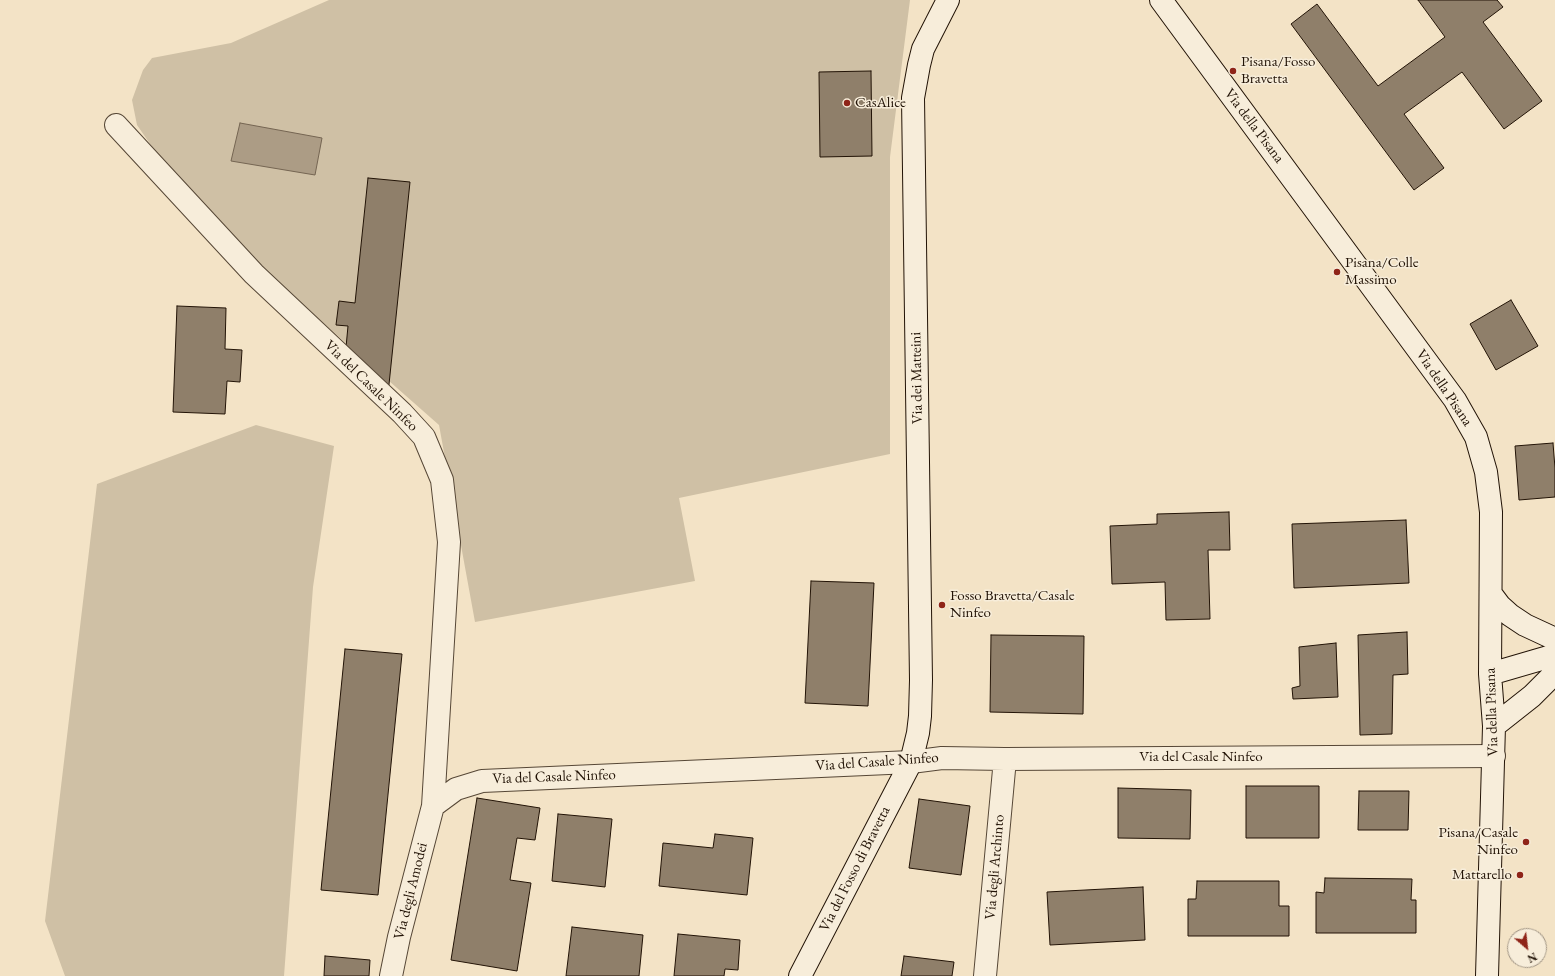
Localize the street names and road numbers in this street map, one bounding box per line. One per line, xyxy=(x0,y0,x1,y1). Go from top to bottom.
street label: Via della Pisana xyxy=(1220,85,1288,167)
street label: Via dei Matteini xyxy=(907,332,927,424)
street label: Via del Casale Ninfeo xyxy=(320,337,422,435)
street label: Via della Pisana xyxy=(1412,346,1476,430)
street label: Via della Pisana xyxy=(1481,667,1503,757)
street label: Via del Casale Ninfeo xyxy=(1139,748,1263,766)
street label: Via del Casale Ninfeo xyxy=(815,749,939,775)
street label: Via del Casale Ninfeo xyxy=(492,766,616,788)
street label: Via del Fosso di Bravetta xyxy=(816,803,894,935)
street label: Via degli Archinto xyxy=(981,814,1009,920)
street label: Via degli Amodei xyxy=(390,841,432,941)

